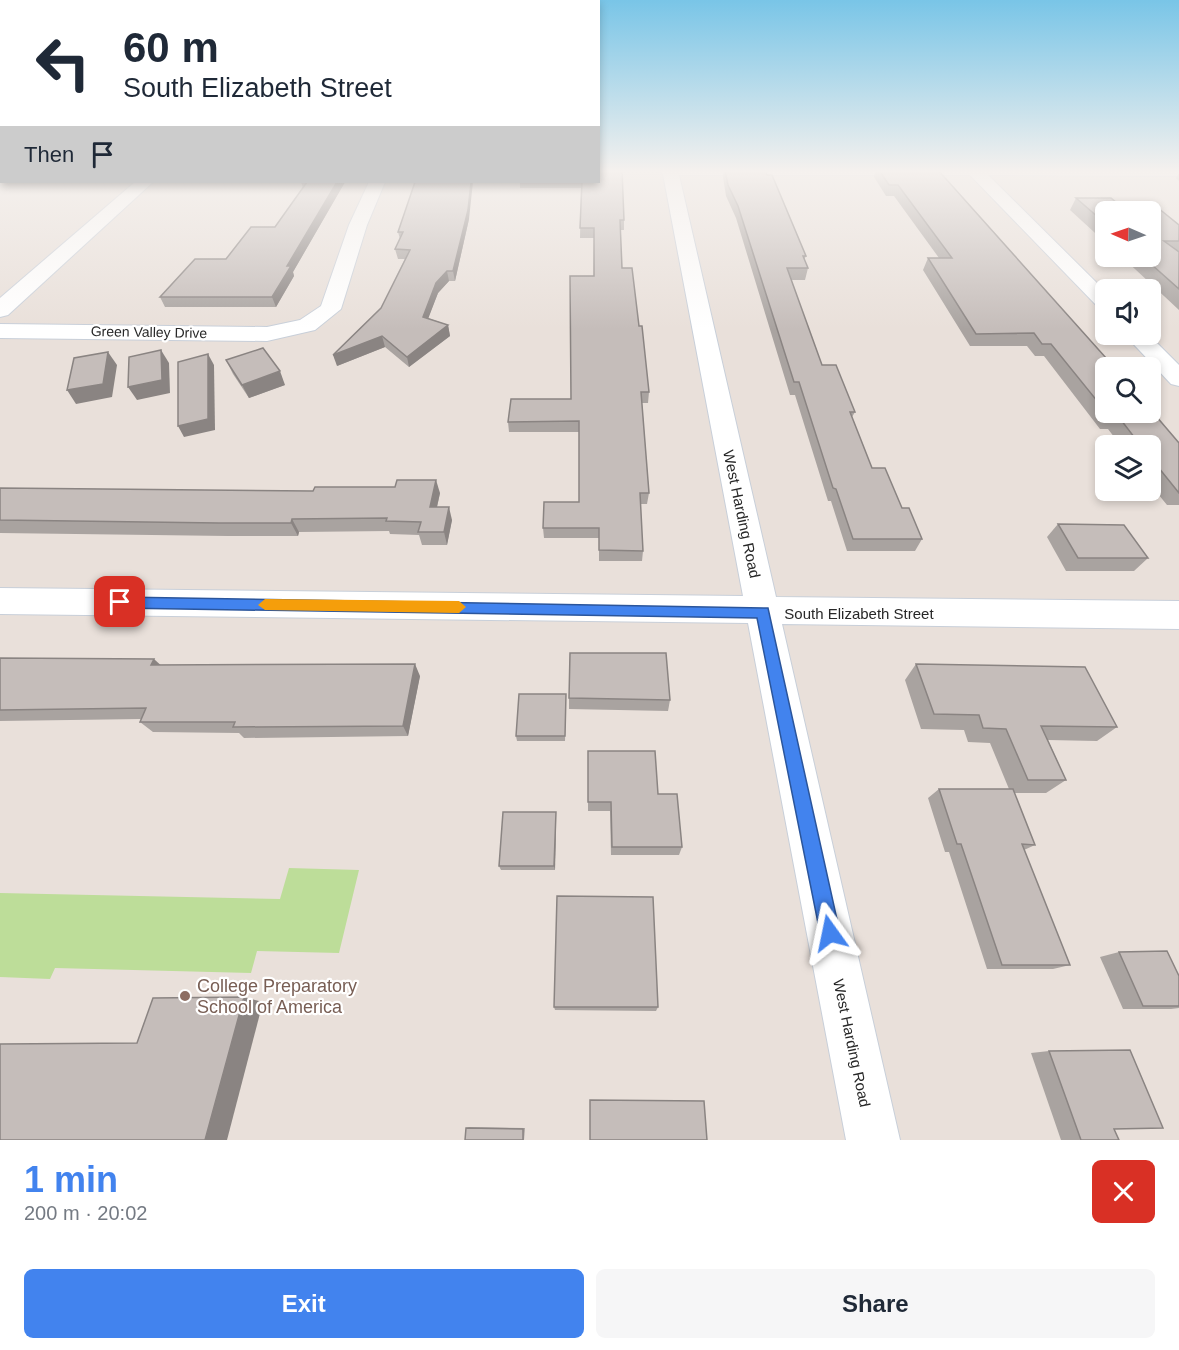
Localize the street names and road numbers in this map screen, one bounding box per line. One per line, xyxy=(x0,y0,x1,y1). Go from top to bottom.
street label: Green Valley Drive xyxy=(91,323,208,341)
street label: West Harding Road xyxy=(720,448,764,580)
street label: South Elizabeth Street xyxy=(784,605,934,622)
street label: West Harding Road xyxy=(830,977,874,1109)

